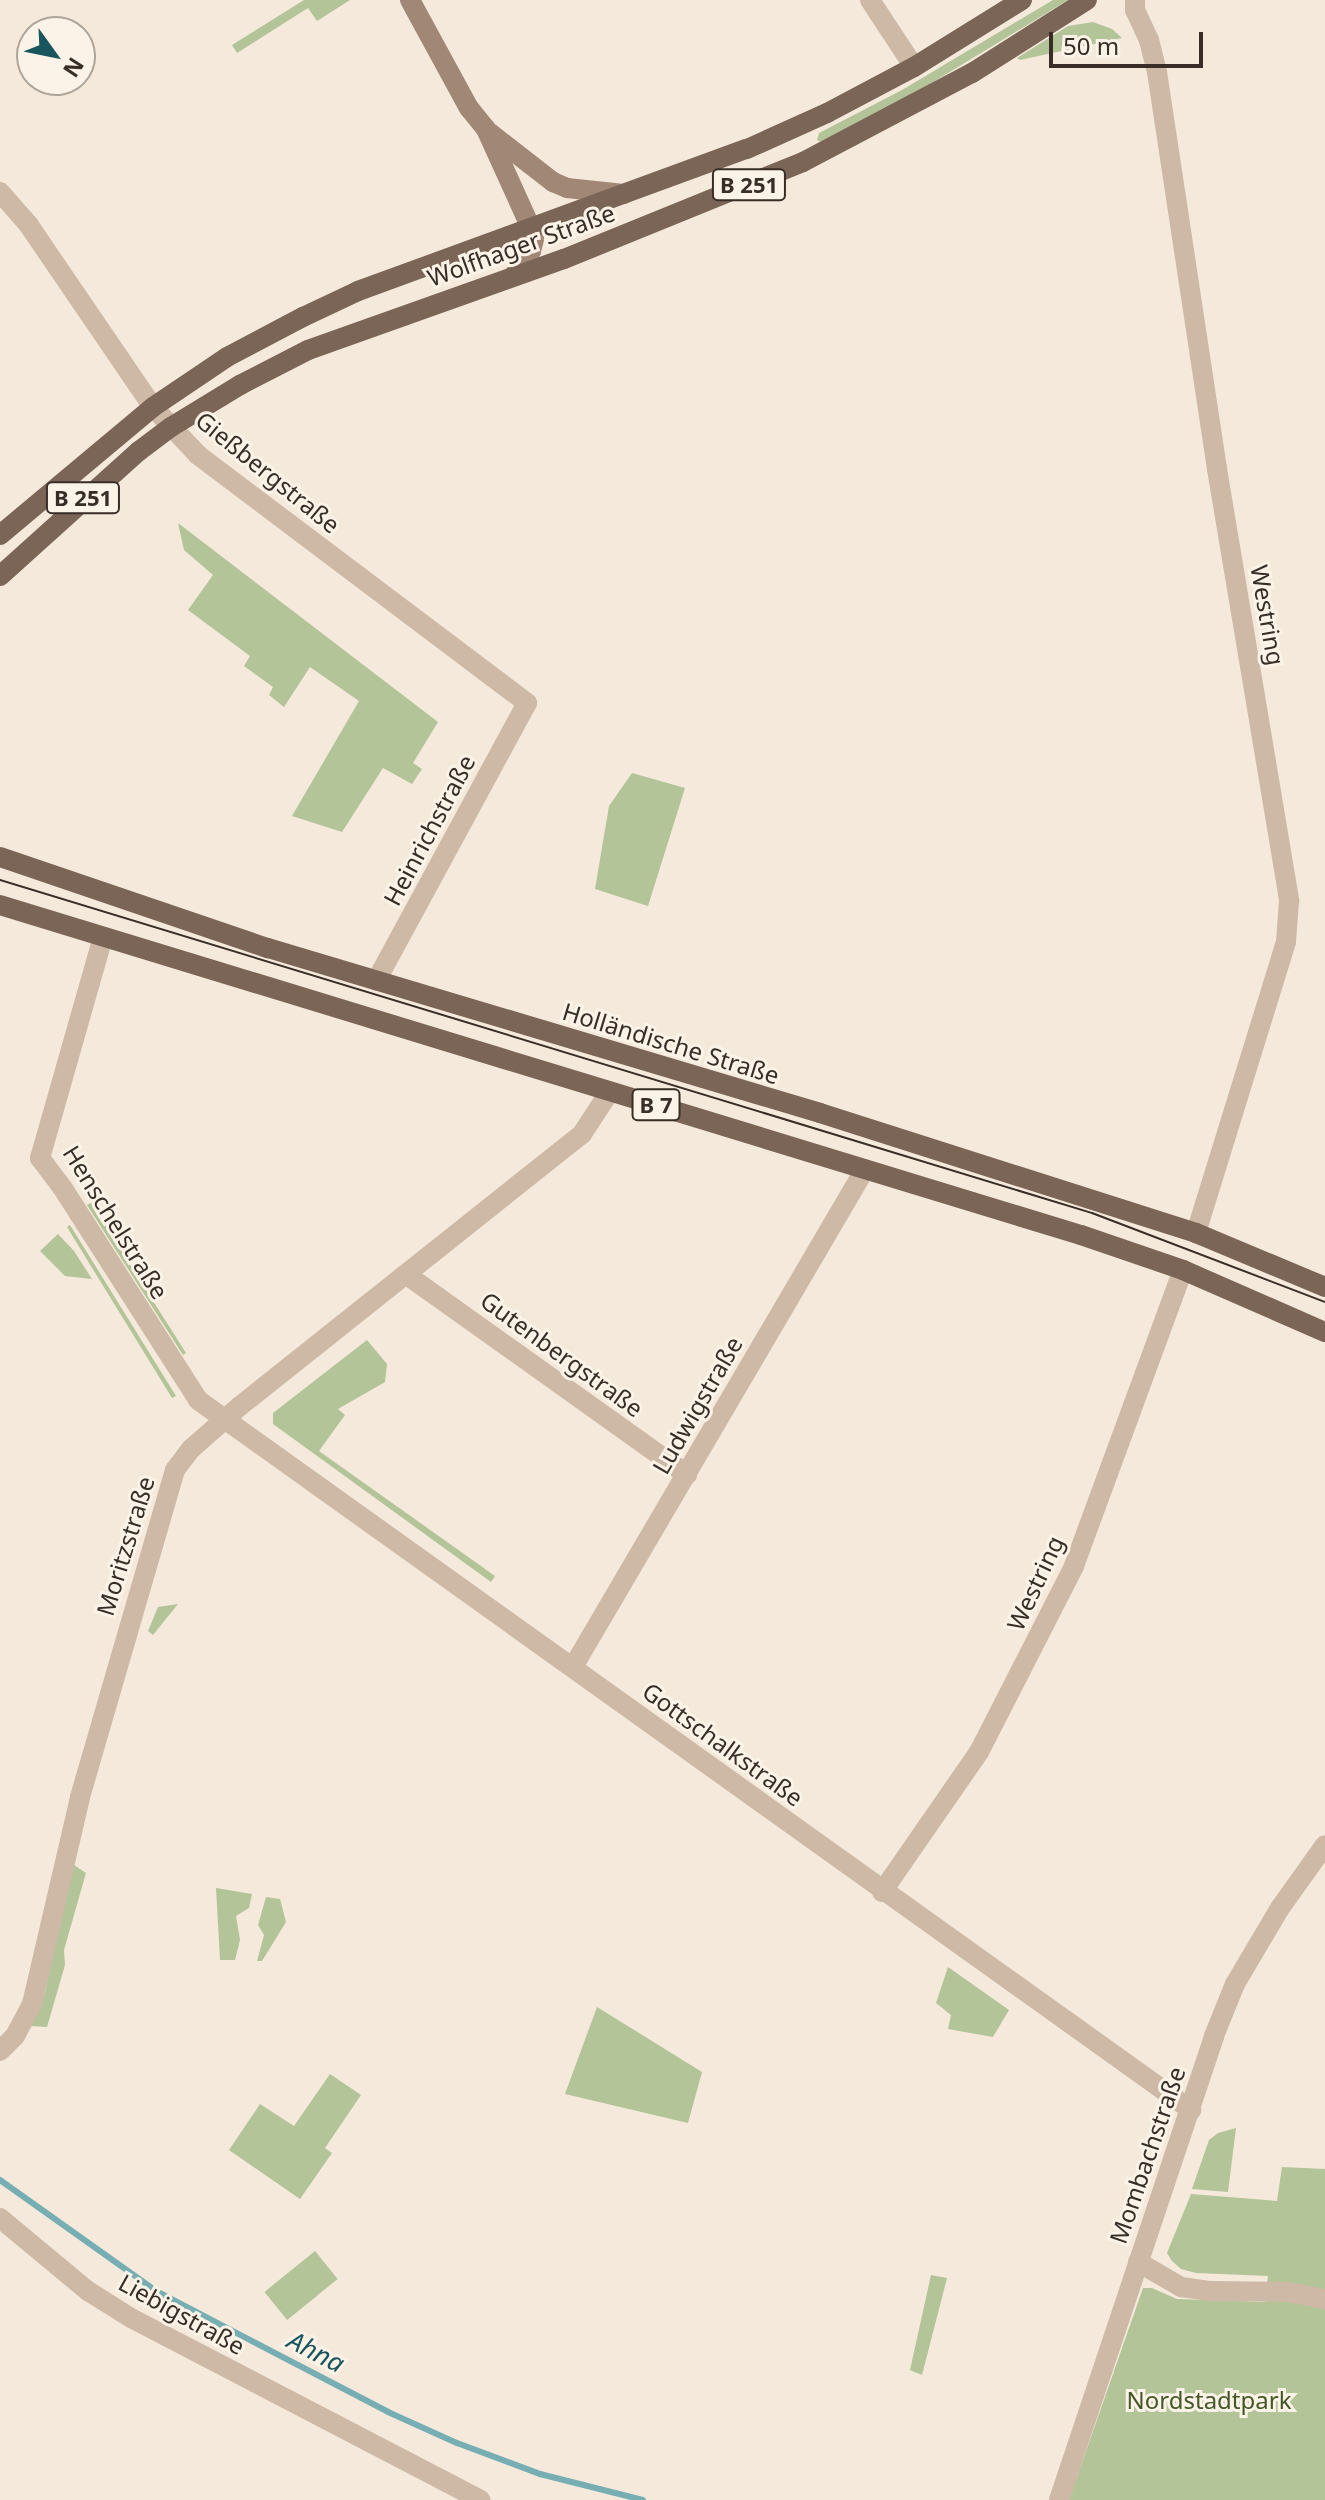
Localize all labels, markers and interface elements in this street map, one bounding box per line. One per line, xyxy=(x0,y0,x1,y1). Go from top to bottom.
north arrow xyxy=(16,16,96,96)
scale bar xyxy=(1053,16,1207,66)
text: 50 m xyxy=(1063,29,1119,62)
text: N xyxy=(57,52,92,84)
road number: B 251 xyxy=(711,167,787,203)
street label: Wolfhager Straße xyxy=(424,198,618,292)
street label: Gießbergstraße xyxy=(190,405,346,539)
road number: B 251 xyxy=(45,480,121,516)
street label: Westring xyxy=(1245,563,1291,667)
street label: Heinrichstraße xyxy=(377,750,481,910)
street label: Holländische Straße xyxy=(559,996,783,1090)
road number: B 7 xyxy=(630,1087,682,1123)
street label: Henschelstraße xyxy=(57,1140,175,1304)
street label: Gutenbergstraße xyxy=(475,1285,649,1423)
street label: Ludwigstraße xyxy=(646,1331,748,1479)
street label: Moritzstraße xyxy=(90,1473,160,1619)
street label: Westring xyxy=(1001,1531,1069,1635)
street label: Gottschalkstraße xyxy=(637,1676,809,1812)
street label: Mombachstraße xyxy=(1103,2063,1191,2247)
street label: Liebigstraße xyxy=(114,2268,250,2360)
water label: Ahna xyxy=(282,2325,350,2379)
park label: Nordstadtpark xyxy=(1127,2386,1291,2414)

